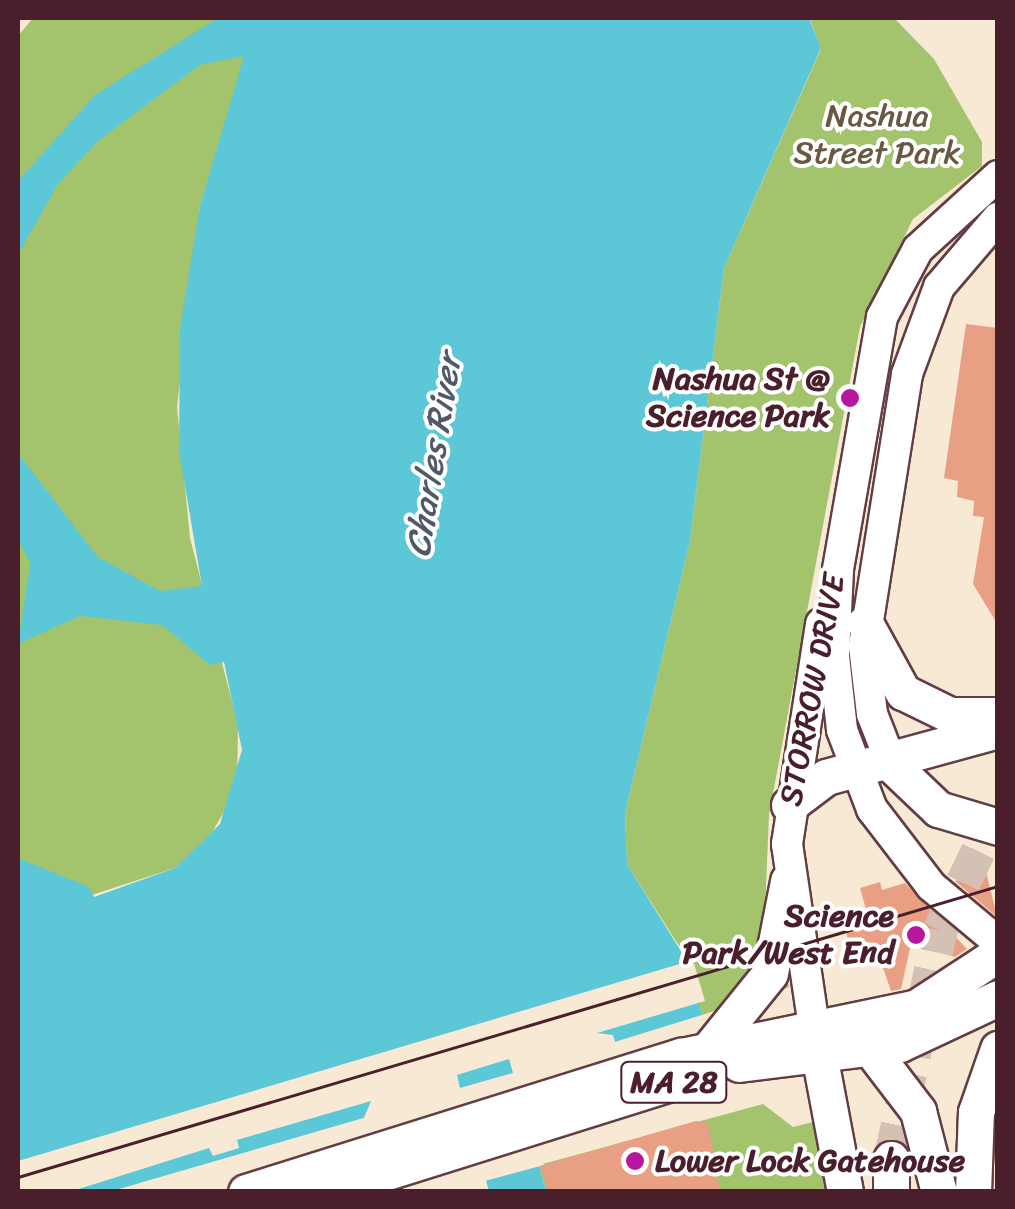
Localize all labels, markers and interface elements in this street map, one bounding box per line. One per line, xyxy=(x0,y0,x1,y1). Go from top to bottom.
park label: Nashua Street Park xyxy=(794,98,960,173)
water label: Charles River xyxy=(396,351,470,559)
place label: Nashua St @ Science Park xyxy=(646,361,830,436)
marker: Nashua St @ Science Park xyxy=(839,387,861,409)
street label: STORROW DRIVE xyxy=(771,569,855,811)
place label: Science Park/West End xyxy=(683,898,894,973)
marker: Science Park/West End xyxy=(903,922,929,948)
road number: MA 28 xyxy=(619,1057,729,1107)
place label: Lower Lock Gatehouse xyxy=(655,1142,964,1180)
marker: Lower Lock Gatehouse xyxy=(624,1150,646,1172)

